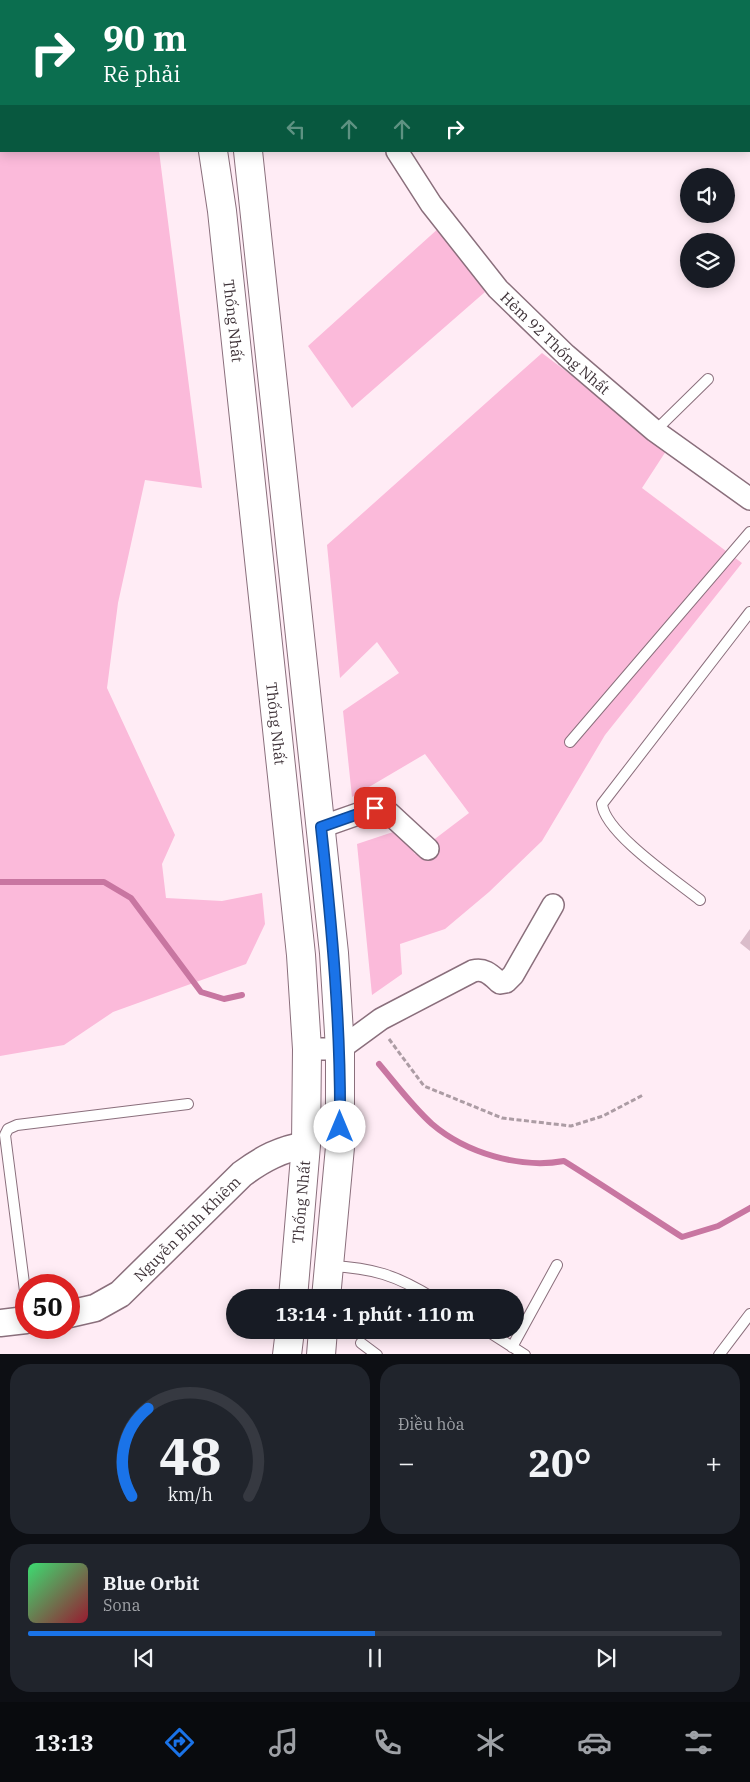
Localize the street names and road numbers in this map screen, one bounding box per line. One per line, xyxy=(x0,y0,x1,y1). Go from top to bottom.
street label: Thống Nhất xyxy=(220,278,247,363)
street label: Hẻm 92 Thống Nhất xyxy=(497,287,614,398)
street label: Thống Nhất xyxy=(263,681,290,766)
street label: Thống Nhất xyxy=(288,1160,314,1244)
street label: Nguyễn Bỉnh Khiêm xyxy=(129,1172,244,1285)

